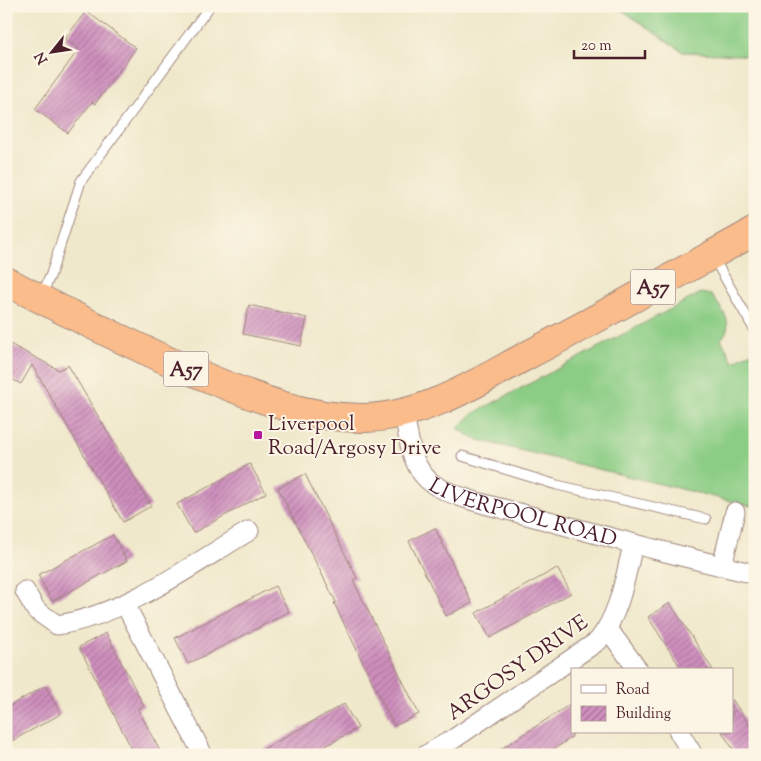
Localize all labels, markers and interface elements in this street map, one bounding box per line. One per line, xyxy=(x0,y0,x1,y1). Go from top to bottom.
north arrow xyxy=(28,28,78,78)
scale bar xyxy=(574,28,645,60)
text: 20 m xyxy=(581,36,612,57)
text: N xyxy=(31,48,54,67)
road number: A57 xyxy=(630,270,676,304)
road number: A57 xyxy=(164,352,208,386)
place label: Liverpool Road/Argosy Drive xyxy=(268,410,441,464)
marker: Liverpool Road/Argosy Drive xyxy=(252,429,264,441)
street label: LIVERPOOL ROAD xyxy=(423,472,620,556)
street label: ARGOSY DRIVE xyxy=(441,608,595,729)
legend xyxy=(571,668,734,734)
text: Road xyxy=(616,680,650,701)
text: Building xyxy=(616,704,671,725)

